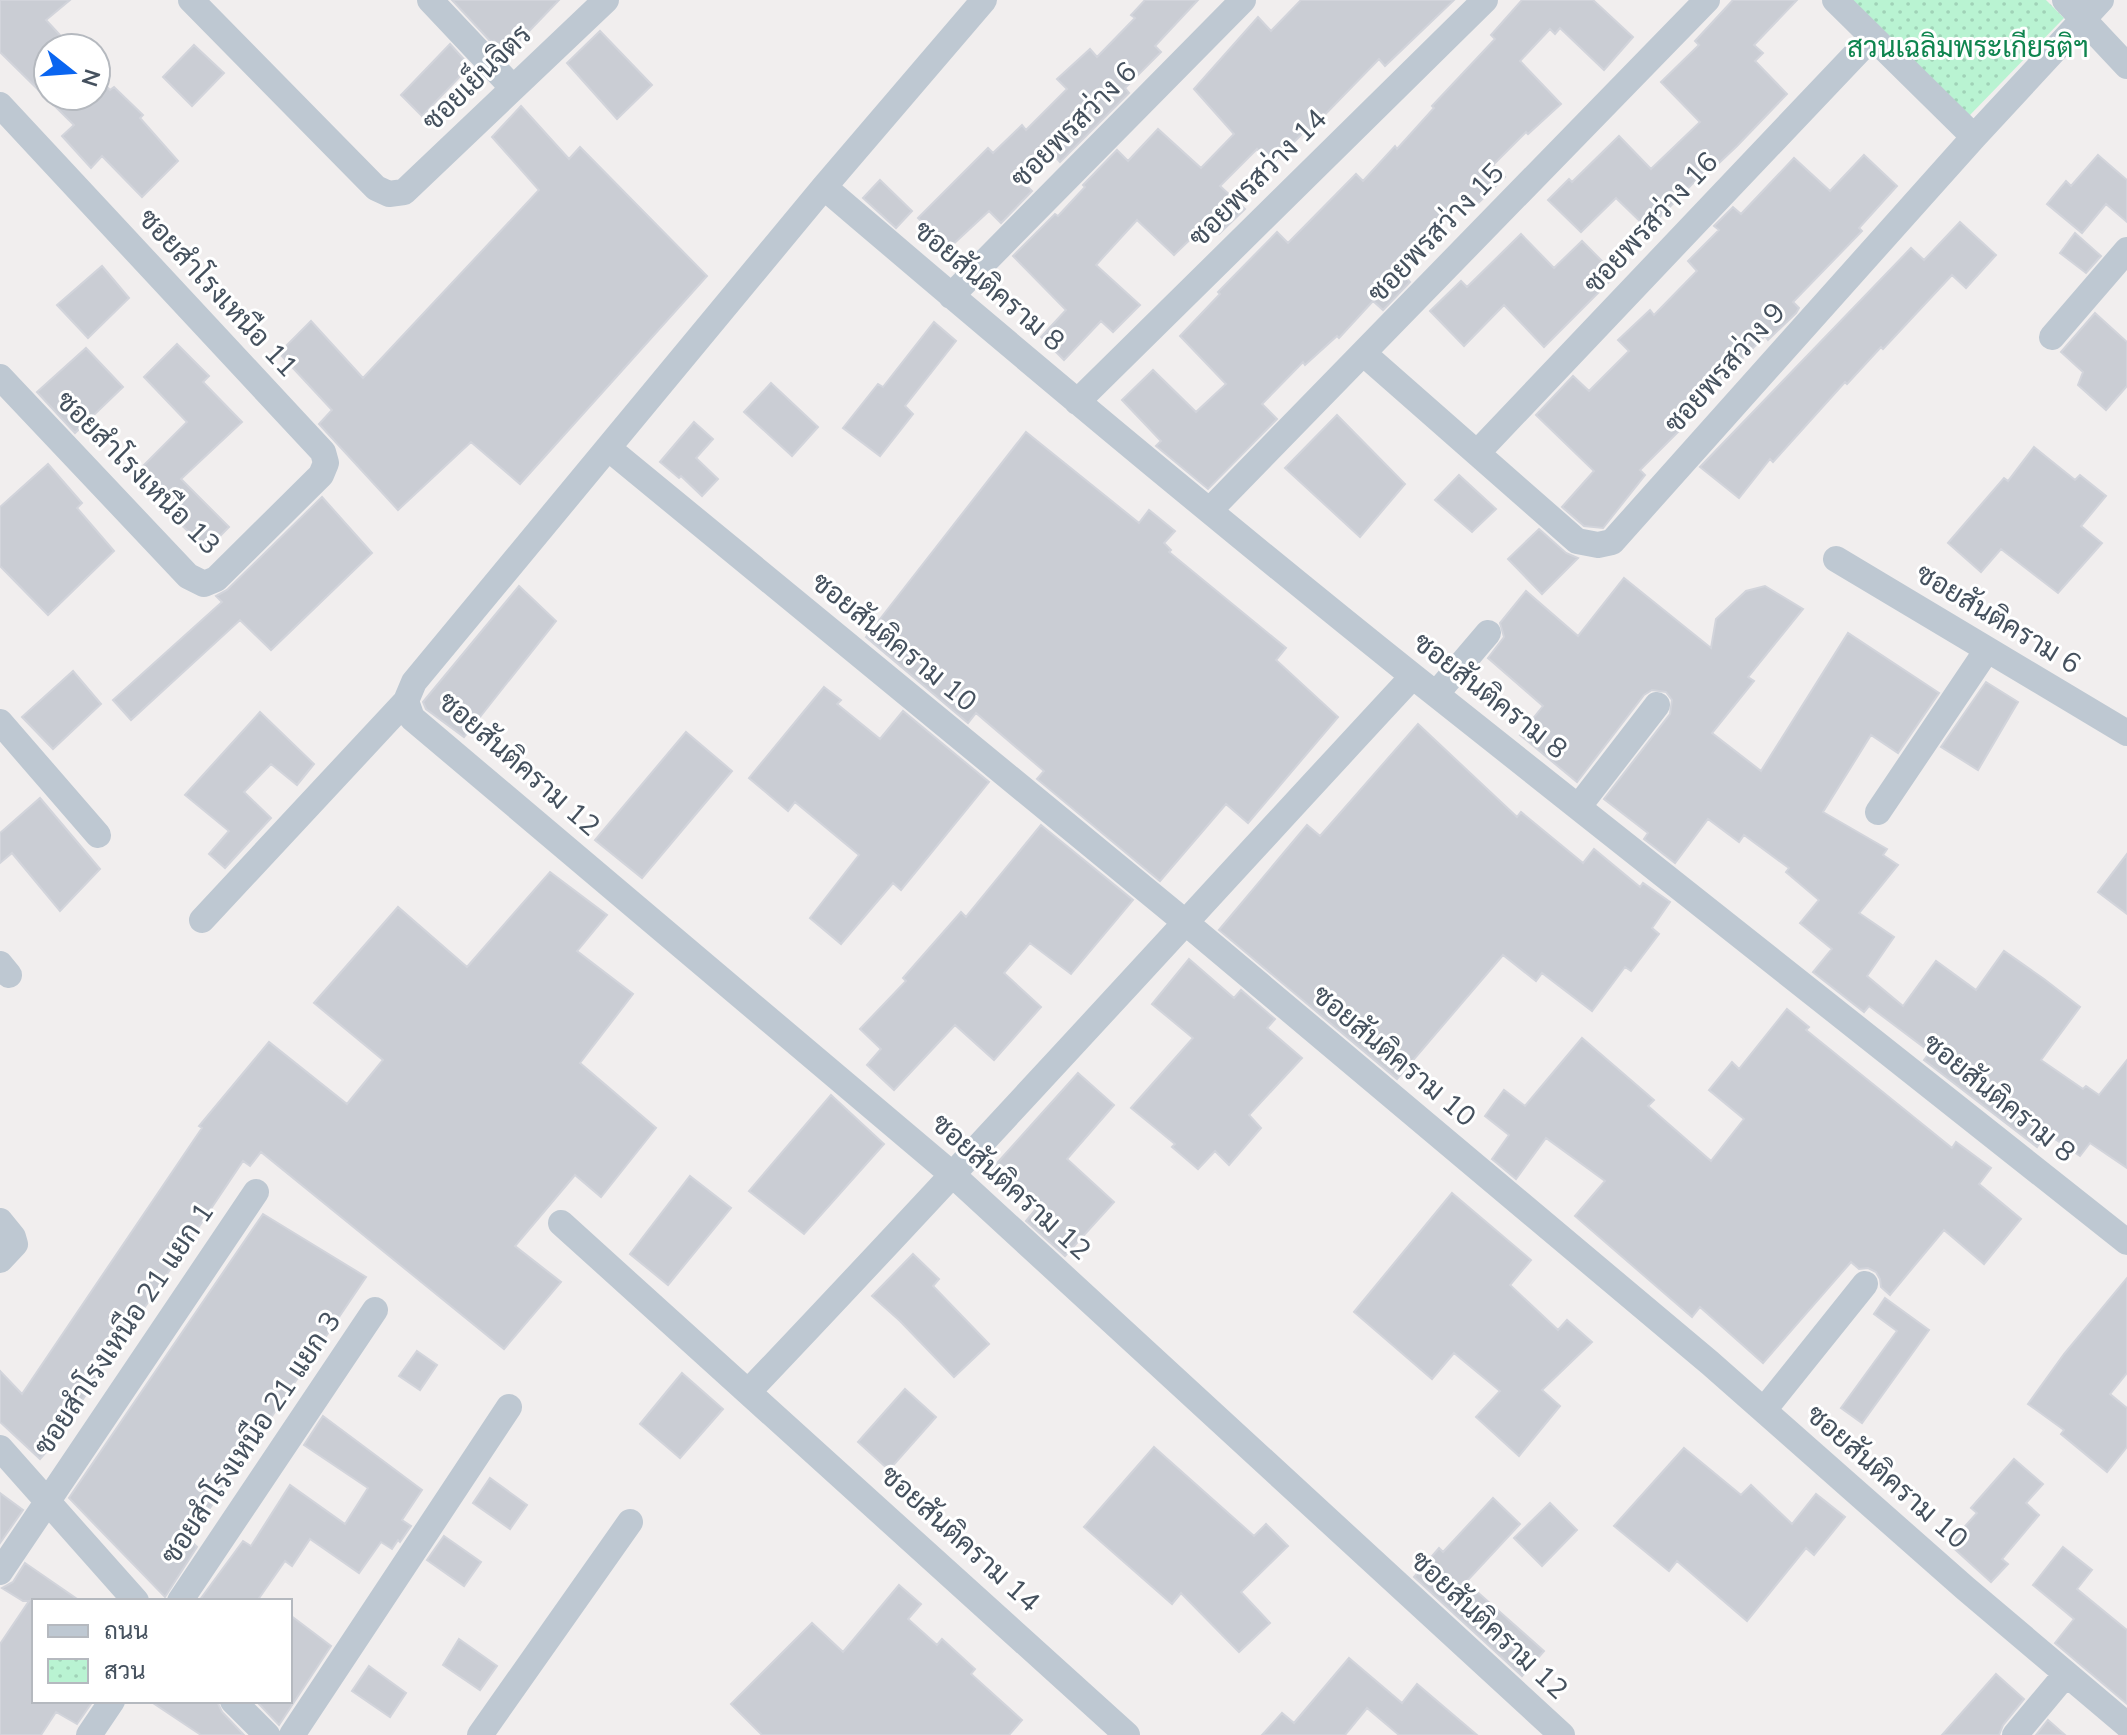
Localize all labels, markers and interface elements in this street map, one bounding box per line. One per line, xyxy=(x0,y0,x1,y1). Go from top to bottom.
street label: ซอยเย็นจิตร xyxy=(413,15,540,140)
park label: สวนเฉลิมพระเกียรติฯ xyxy=(1847,29,2089,67)
north arrow xyxy=(32,32,112,112)
street label: ซอยพรสว่าง 6 xyxy=(1002,53,1146,197)
text: N xyxy=(73,65,107,90)
street label: ซอยพรสว่าง 14 xyxy=(1181,101,1335,255)
street label: ซอยพรสว่าง 16 xyxy=(1575,144,1727,302)
street label: ซอยพรสว่าง 15 xyxy=(1359,155,1513,311)
street label: ซอยสำโรงเหนือ 11 xyxy=(130,200,307,386)
street label: ซอยสันติคราม 8 xyxy=(906,212,1072,360)
street label: ซอยพรสว่าง 9 xyxy=(1656,294,1794,442)
street label: ซอยสำโรงเหนือ 13 xyxy=(48,382,229,563)
street label: ซอยสันติคราม 6 xyxy=(1909,555,2087,683)
street label: ซอยสันติคราม 10 xyxy=(803,563,985,721)
street label: ซอยสันติคราม 8 xyxy=(1405,624,1575,768)
street label: ซอยสันติคราม 12 xyxy=(430,683,608,845)
street label: ซอยสันติคราม 10 xyxy=(1304,976,1484,1136)
street label: ซอยสันติคราม 8 xyxy=(1915,1025,2083,1171)
street label: ซอยสันติคราม 12 xyxy=(923,1105,1099,1269)
street label: ซอยสำโรงเหนือ 21 แยก 1 xyxy=(24,1194,223,1463)
street label: ซอยสำโรงเหนือ 21 แยก 3 xyxy=(151,1303,350,1572)
street label: ซอยสันติคราม 10 xyxy=(1798,1396,1976,1558)
street label: ซอยสันติคราม 14 xyxy=(872,1457,1048,1621)
street label: ซอยสันติคราม 12 xyxy=(1402,1542,1576,1708)
legend xyxy=(32,1599,292,1703)
text: ถนน xyxy=(104,1615,149,1647)
text: สวน xyxy=(104,1655,146,1687)

